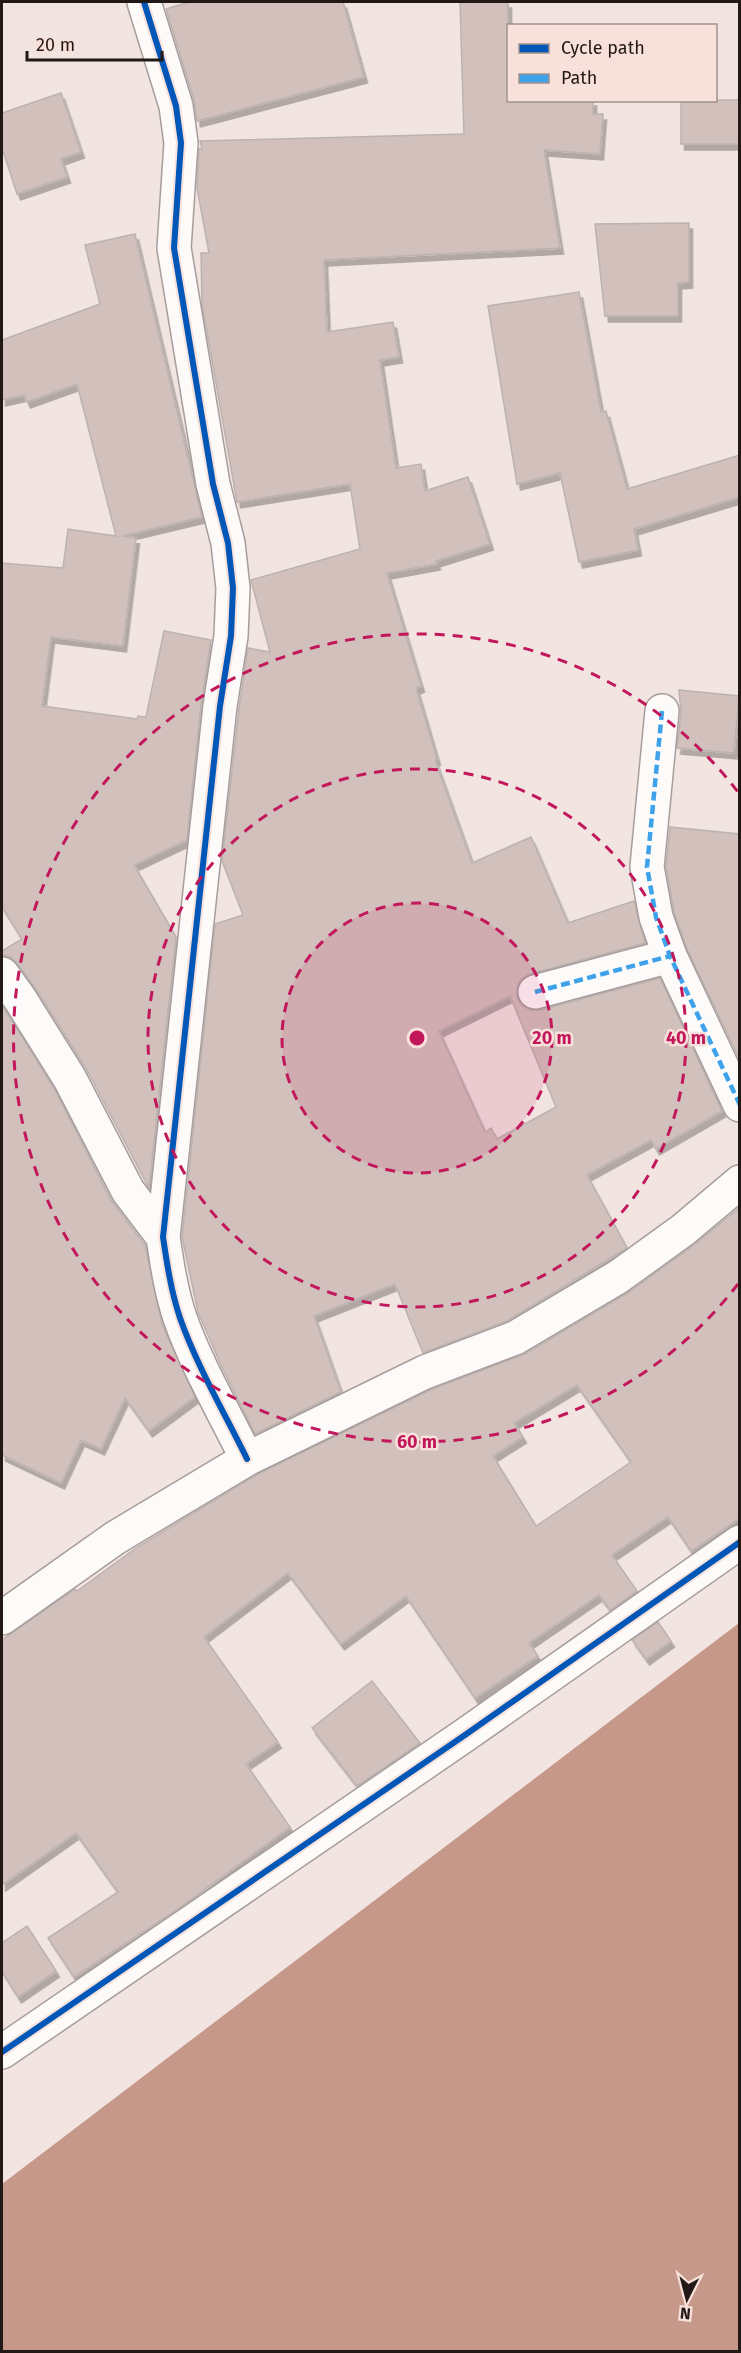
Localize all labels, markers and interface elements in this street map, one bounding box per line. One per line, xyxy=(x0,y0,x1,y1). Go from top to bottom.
scale bar xyxy=(27,24,162,62)
legend xyxy=(507,24,717,102)
text: 20 m xyxy=(36,34,75,56)
text: Cycle path xyxy=(561,37,645,59)
text: Path xyxy=(561,67,597,89)
text: 20 m xyxy=(532,1027,572,1049)
text: 40 m xyxy=(666,1027,706,1049)
centre of rings xyxy=(407,1028,427,1048)
text: 60 m xyxy=(397,1431,437,1453)
north arrow xyxy=(657,2269,717,2329)
text: N xyxy=(679,2303,692,2323)

